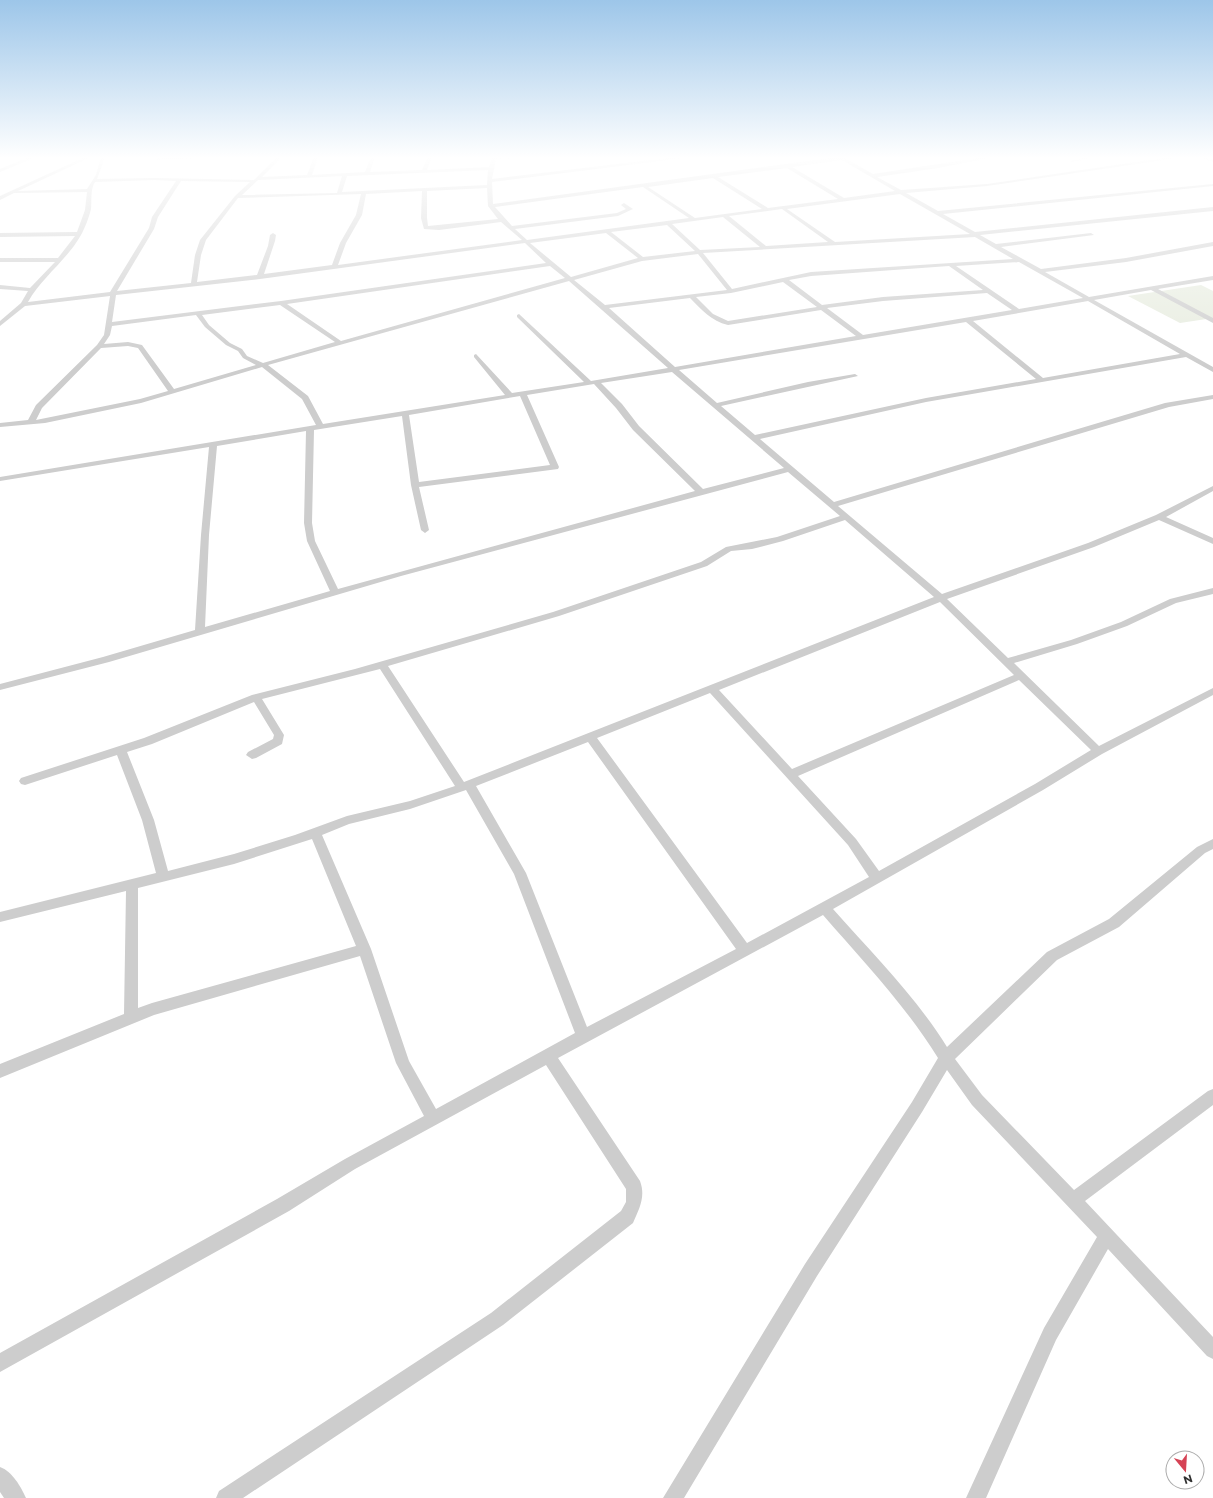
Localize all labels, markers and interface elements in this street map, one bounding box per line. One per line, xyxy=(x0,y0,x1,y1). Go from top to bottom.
north arrow xyxy=(1165,1450,1205,1490)
text: N xyxy=(1182,1471,1194,1488)

